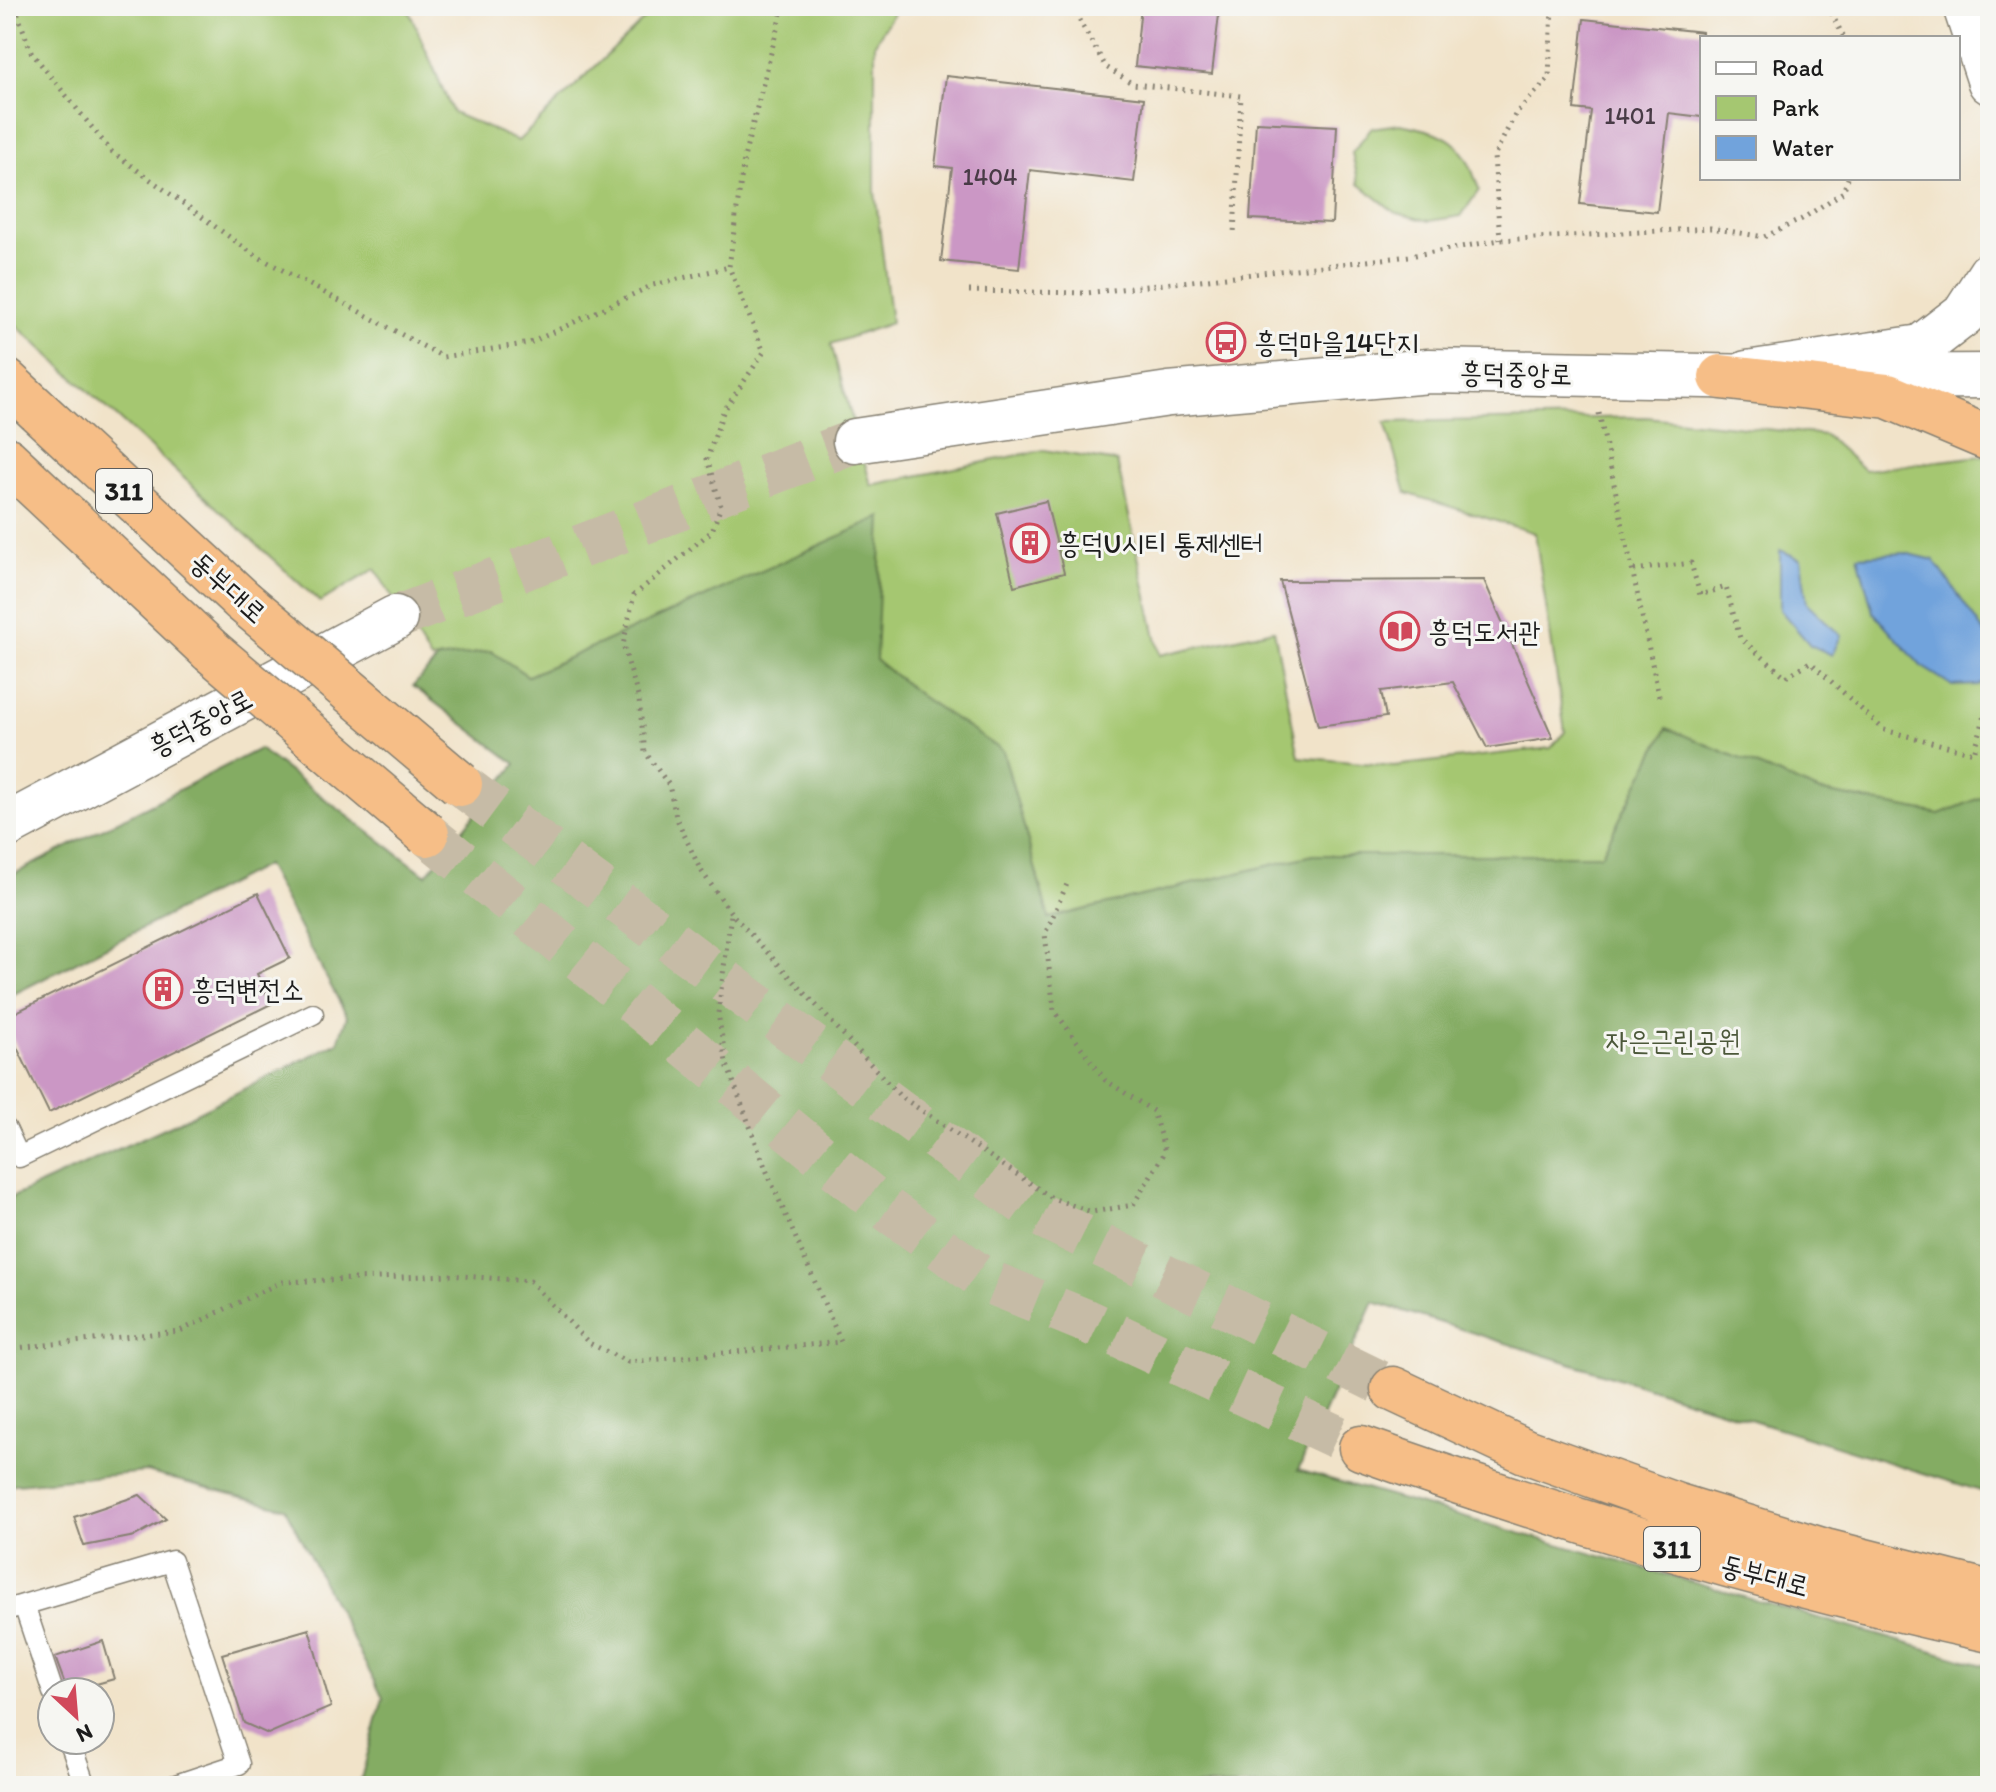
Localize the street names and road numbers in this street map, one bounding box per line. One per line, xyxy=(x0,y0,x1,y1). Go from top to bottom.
street label: 흥덕중앙로 xyxy=(1459,355,1573,391)
road number: 311 xyxy=(96,469,152,513)
street label: 동부대로 xyxy=(184,544,274,630)
street label: 흥덕중앙로 xyxy=(142,681,258,763)
road number: 311 xyxy=(1644,1527,1700,1571)
street label: 동부대로 xyxy=(1717,1547,1813,1603)

